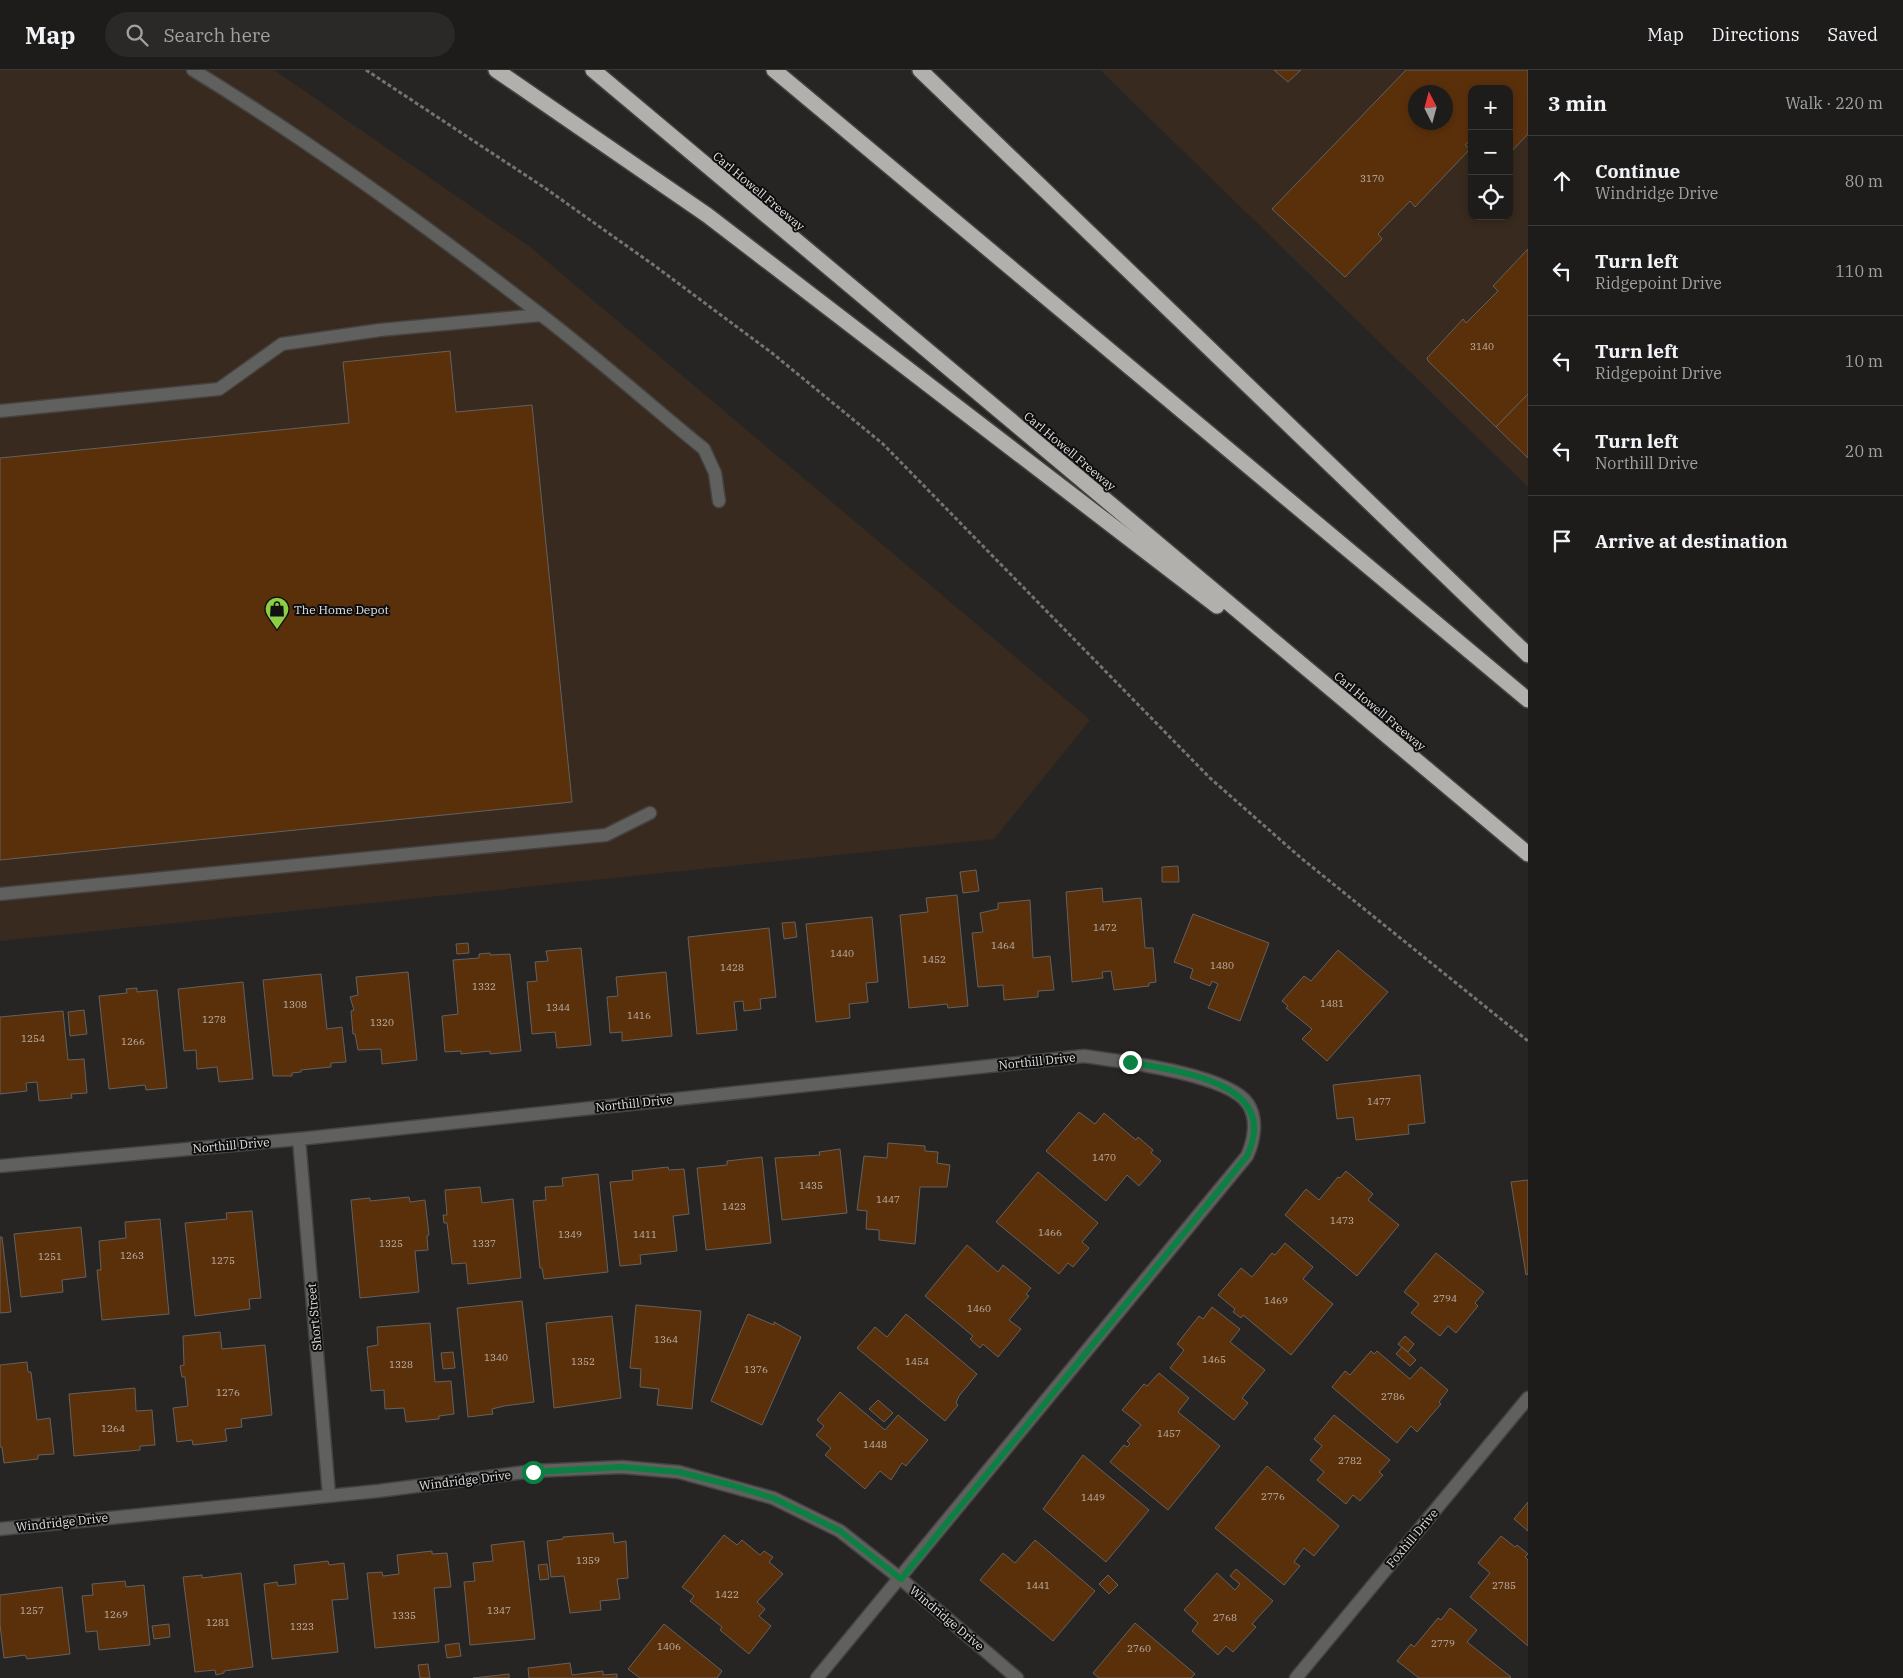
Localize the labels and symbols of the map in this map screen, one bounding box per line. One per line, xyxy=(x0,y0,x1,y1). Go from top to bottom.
north arrow xyxy=(1408,85,1453,130)
street label: Carl Howell Freeway xyxy=(710,148,808,234)
house number: 3170 xyxy=(1360,172,1384,185)
house number: 3140 xyxy=(1470,340,1494,353)
street label: Carl Howell Freeway xyxy=(1021,408,1119,494)
shop icon: The Home Depot xyxy=(264,596,290,630)
place label: The Home Depot xyxy=(294,602,389,617)
street label: Carl Howell Freeway xyxy=(1331,668,1429,754)
house number: 1472 xyxy=(1093,921,1117,934)
house number: 1464 xyxy=(991,939,1015,952)
house number: 1440 xyxy=(830,947,854,960)
house number: 1452 xyxy=(922,953,946,966)
house number: 1480 xyxy=(1210,959,1234,972)
house number: 1428 xyxy=(720,961,744,974)
house number: 1332 xyxy=(472,980,496,993)
house number: 1481 xyxy=(1320,997,1344,1010)
house number: 1308 xyxy=(283,998,307,1011)
house number: 1344 xyxy=(546,1001,570,1014)
house number: 1416 xyxy=(627,1009,651,1022)
house number: 1278 xyxy=(202,1013,226,1026)
house number: 1320 xyxy=(370,1016,394,1029)
house number: 1254 xyxy=(21,1032,45,1045)
house number: 1266 xyxy=(121,1035,145,1048)
street label: Northill Drive xyxy=(998,1050,1076,1072)
route end xyxy=(1119,1051,1142,1074)
street label: Northill Drive xyxy=(595,1092,673,1114)
house number: 1477 xyxy=(1367,1095,1391,1108)
street label: Northill Drive xyxy=(192,1134,270,1156)
house number: 1470 xyxy=(1092,1151,1116,1164)
house number: 1435 xyxy=(799,1179,823,1192)
house number: 1447 xyxy=(876,1193,900,1206)
house number: 1423 xyxy=(722,1200,746,1213)
house number: 1473 xyxy=(1330,1214,1354,1227)
house number: 1466 xyxy=(1038,1226,1062,1239)
house number: 1349 xyxy=(558,1228,582,1241)
house number: 1411 xyxy=(633,1228,657,1241)
house number: 1325 xyxy=(379,1237,403,1250)
house number: 1337 xyxy=(472,1237,496,1250)
house number: 1263 xyxy=(120,1249,144,1262)
house number: 1251 xyxy=(38,1250,62,1263)
house number: 1275 xyxy=(211,1254,235,1267)
street label: Short Street xyxy=(304,1283,324,1351)
house number: 2794 xyxy=(1433,1292,1457,1305)
house number: 1469 xyxy=(1264,1294,1288,1307)
house number: 1460 xyxy=(967,1302,991,1315)
house number: 1364 xyxy=(654,1333,678,1346)
house number: 1340 xyxy=(484,1351,508,1364)
house number: 1465 xyxy=(1202,1353,1226,1366)
house number: 1352 xyxy=(571,1355,595,1368)
house number: 1454 xyxy=(905,1355,929,1368)
house number: 1328 xyxy=(389,1358,413,1371)
house number: 1376 xyxy=(744,1363,768,1376)
house number: 1276 xyxy=(216,1386,240,1399)
house number: 2786 xyxy=(1381,1390,1405,1403)
house number: 1264 xyxy=(101,1422,125,1435)
house number: 1457 xyxy=(1157,1427,1181,1440)
house number: 1448 xyxy=(863,1438,887,1451)
house number: 2782 xyxy=(1338,1454,1362,1467)
route start xyxy=(522,1461,545,1484)
street label: Windridge Drive xyxy=(418,1467,512,1493)
house number: 2776 xyxy=(1261,1490,1285,1503)
house number: 1449 xyxy=(1081,1491,1105,1504)
street label: Foxhill Drive xyxy=(1383,1506,1441,1570)
street label: Windridge Drive xyxy=(15,1510,109,1534)
house number: 1359 xyxy=(576,1554,600,1567)
house number: 1441 xyxy=(1026,1579,1050,1592)
house number: 2785 xyxy=(1492,1579,1516,1592)
street label: Windridge Drive xyxy=(907,1583,987,1653)
house number: 1422 xyxy=(715,1588,739,1601)
house number: 1257 xyxy=(20,1604,44,1617)
house number: 1347 xyxy=(487,1604,511,1617)
house number: 1269 xyxy=(104,1608,128,1621)
house number: 1335 xyxy=(392,1609,416,1622)
house number: 2768 xyxy=(1213,1611,1237,1624)
house number: 1281 xyxy=(206,1616,230,1629)
house number: 1323 xyxy=(290,1620,314,1633)
house number: 2779 xyxy=(1431,1637,1455,1650)
house number: 1406 xyxy=(657,1640,681,1653)
house number: 2760 xyxy=(1127,1642,1151,1655)

